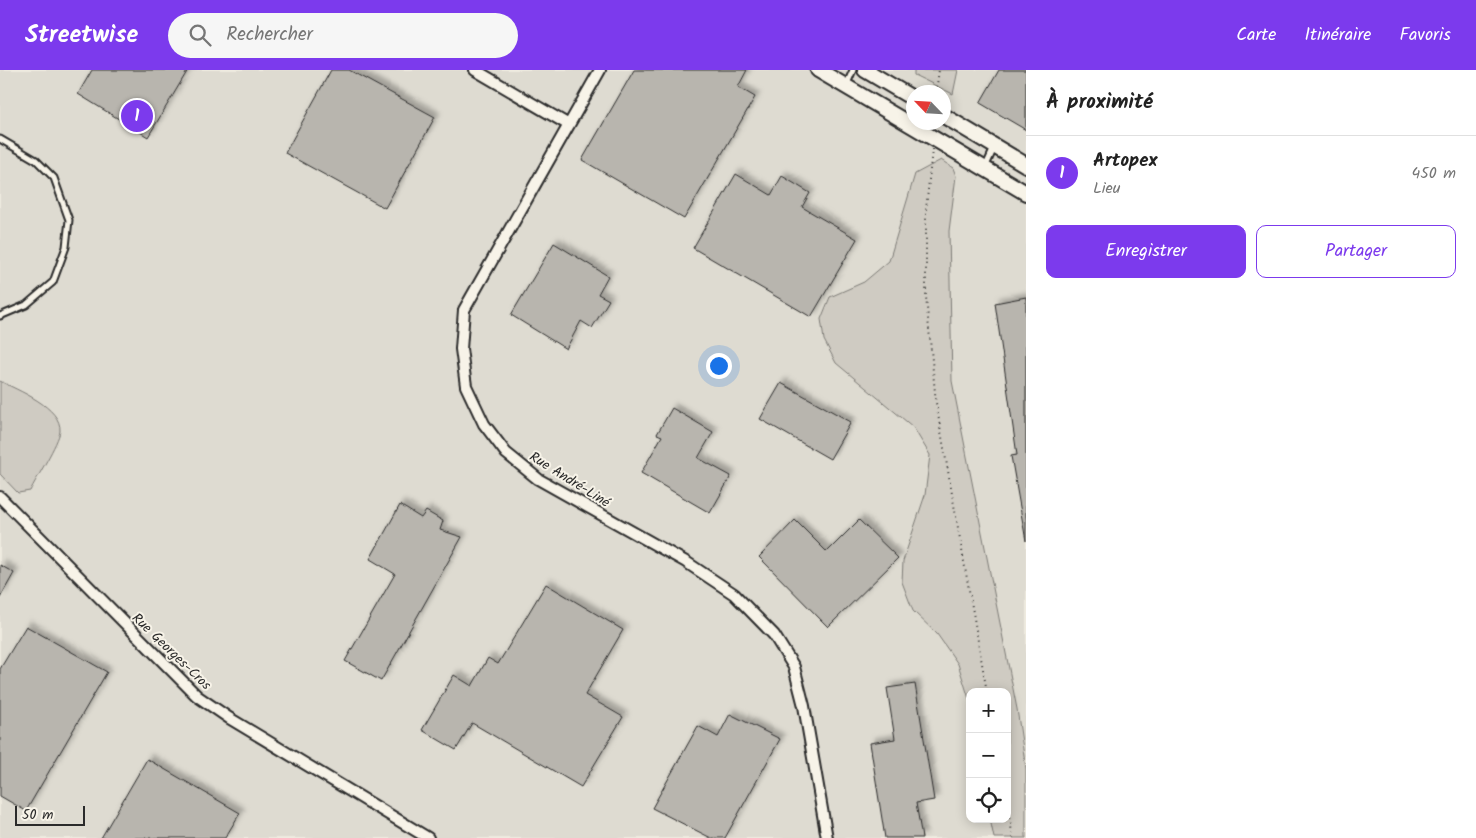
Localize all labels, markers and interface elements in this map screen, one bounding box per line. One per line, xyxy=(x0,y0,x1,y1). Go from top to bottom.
search box xyxy=(168,13,518,58)
text: Streetwise xyxy=(25,16,138,55)
text: Rechercher xyxy=(226,20,313,50)
icon: search xyxy=(186,21,214,49)
text: Carte xyxy=(1236,21,1276,50)
text: Itinéraire xyxy=(1304,21,1371,50)
text: Favoris xyxy=(1399,21,1451,50)
north arrow xyxy=(906,85,951,130)
text: À proximité xyxy=(1046,86,1153,119)
pin: 1 xyxy=(121,97,153,135)
text: Artopex xyxy=(1093,146,1158,176)
text: 1 xyxy=(1060,161,1064,186)
text: 450 m xyxy=(1411,161,1456,186)
text: Lieu xyxy=(1093,176,1120,201)
button: Enregistrer xyxy=(1046,225,1246,278)
button: Partager xyxy=(1256,225,1456,278)
your location xyxy=(706,353,732,379)
street label: Rue André-Liné xyxy=(525,446,615,514)
street label: Rue Georges-Cros xyxy=(127,608,216,696)
map controls xyxy=(966,688,1011,823)
button: + xyxy=(966,688,1011,733)
button: − xyxy=(966,733,1011,778)
button: locate xyxy=(966,778,1011,823)
scale bar xyxy=(15,803,85,826)
text: 50 m xyxy=(22,804,53,826)

